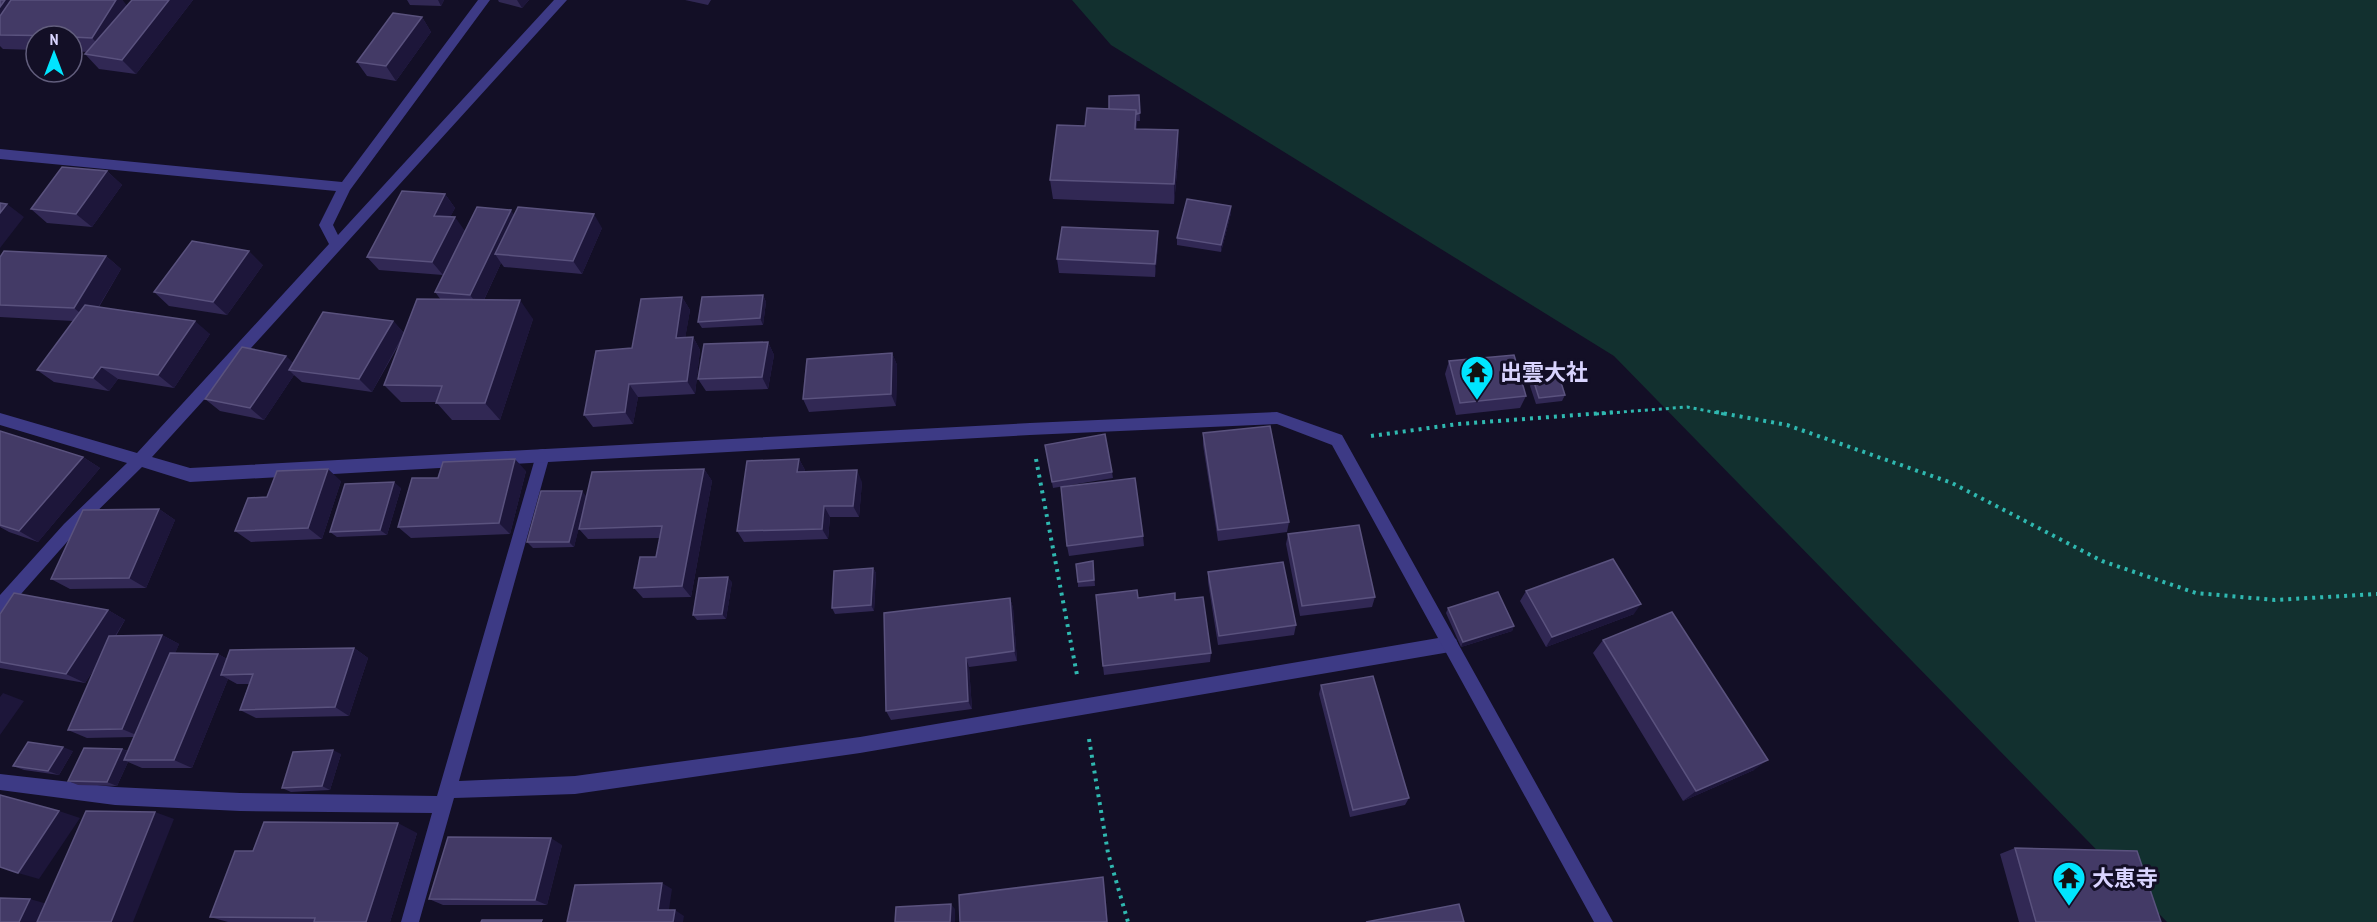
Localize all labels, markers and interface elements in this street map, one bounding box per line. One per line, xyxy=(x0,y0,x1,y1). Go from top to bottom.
north arrow xyxy=(24,24,84,84)
text: N xyxy=(50,29,58,49)
temple icon: 出雲大社 xyxy=(1459,354,1495,401)
place label: 出雲大社 xyxy=(1500,358,1588,386)
temple icon: 大恵寺 xyxy=(2051,860,2087,907)
place label: 大恵寺 xyxy=(2092,864,2158,892)

